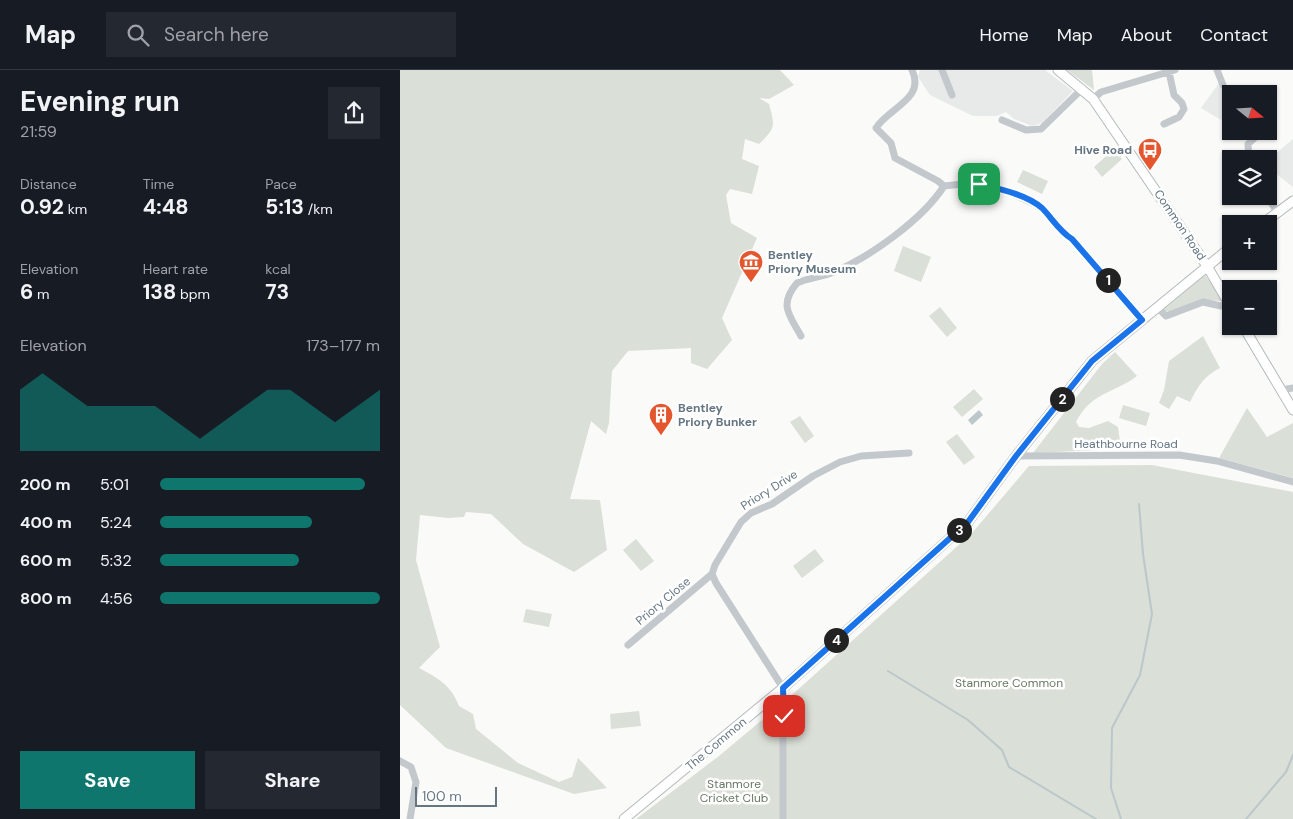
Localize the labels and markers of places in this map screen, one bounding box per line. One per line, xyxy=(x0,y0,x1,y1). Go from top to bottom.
bus stop icon: Hive Road xyxy=(1137,137,1163,171)
place label: Hive Road xyxy=(1074,142,1132,158)
pin xyxy=(958,163,1000,205)
place label: Bentley Priory Museum xyxy=(768,247,856,277)
museum icon: Bentley Priory Museum xyxy=(738,249,764,283)
pin: 1 xyxy=(1096,268,1120,292)
pin: 2 xyxy=(1050,386,1074,412)
place label: Bentley Priory Bunker xyxy=(678,400,757,430)
building icon: Bentley Priory Bunker xyxy=(648,402,674,436)
pin: 3 xyxy=(946,518,972,542)
pin: 4 xyxy=(824,628,848,652)
pin xyxy=(763,695,805,737)

